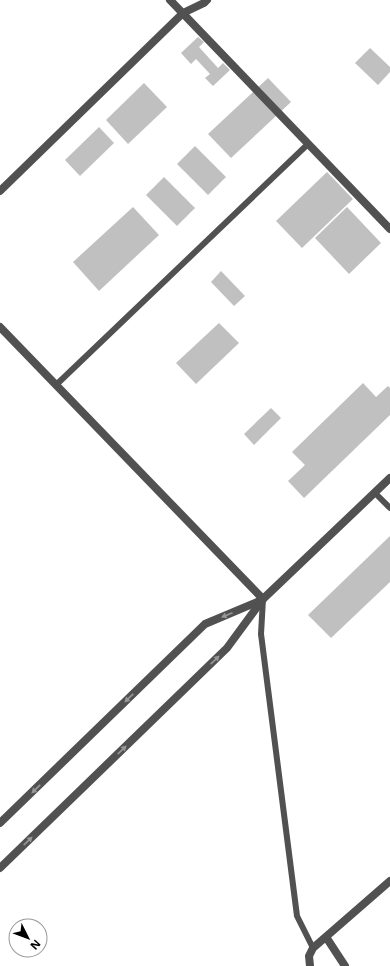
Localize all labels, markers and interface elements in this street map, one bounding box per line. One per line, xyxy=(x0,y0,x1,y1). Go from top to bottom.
one-way arrow xyxy=(222,612,233,618)
one-way arrow xyxy=(210,655,220,665)
one-way arrow xyxy=(124,693,134,703)
one-way arrow xyxy=(117,745,127,755)
one-way arrow xyxy=(31,784,41,793)
one-way arrow xyxy=(23,836,33,845)
north arrow xyxy=(8,918,48,958)
text: N xyxy=(27,937,44,953)

